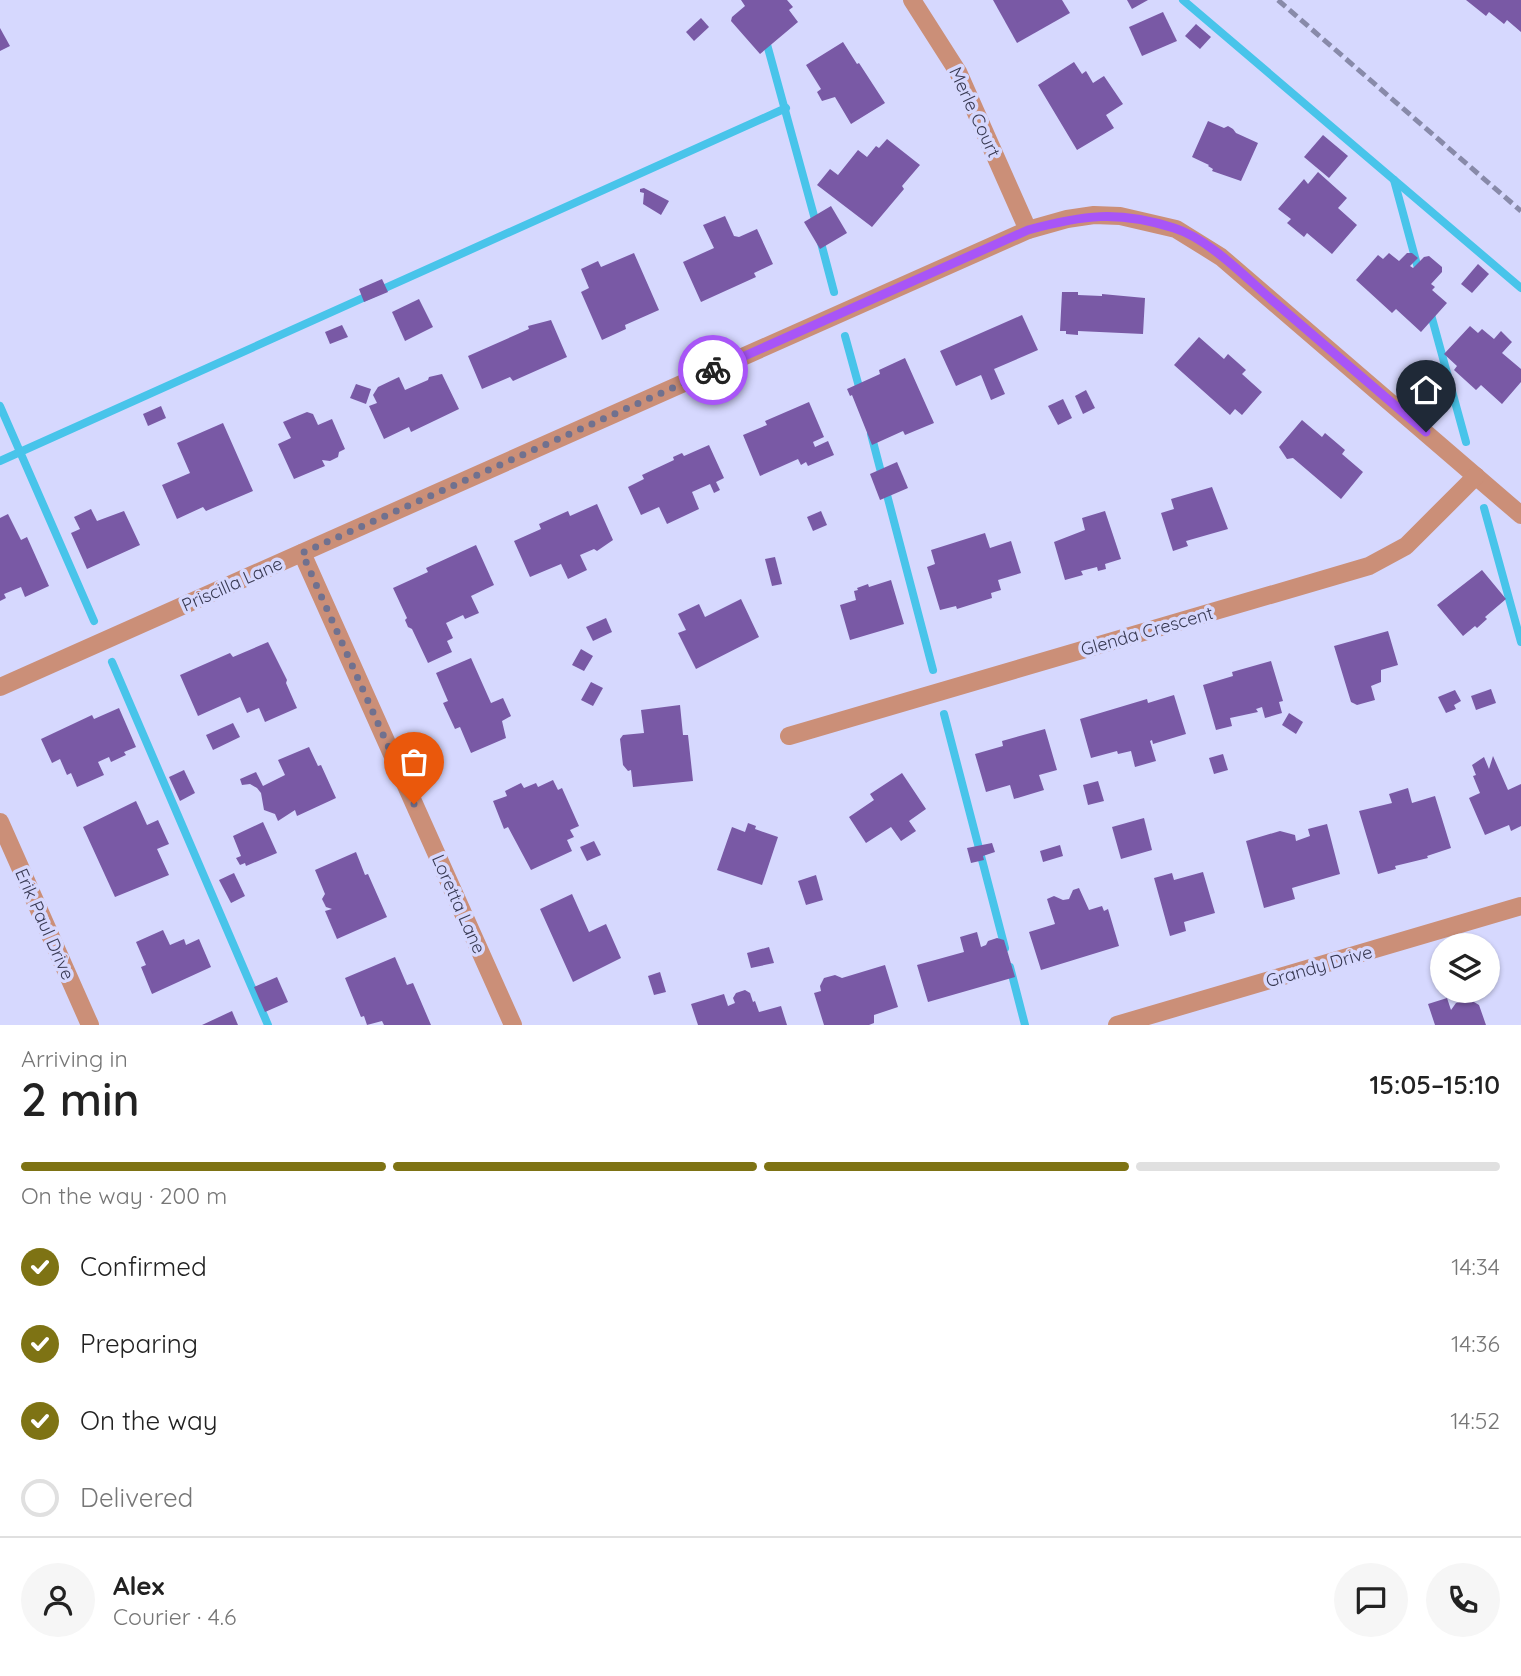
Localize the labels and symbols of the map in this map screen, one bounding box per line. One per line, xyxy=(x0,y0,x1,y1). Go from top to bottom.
street label: Merle Court xyxy=(944,63,1006,161)
courier xyxy=(678,335,748,405)
pin xyxy=(1396,360,1456,432)
street label: Priscilla Lane xyxy=(178,551,286,617)
street label: Glenda Crescent xyxy=(1078,601,1216,661)
pin xyxy=(384,732,444,804)
street label: Loretta Lane xyxy=(427,851,491,957)
street label: Erik Paul Drive xyxy=(10,865,80,983)
street label: Grandy Drive xyxy=(1263,940,1375,992)

